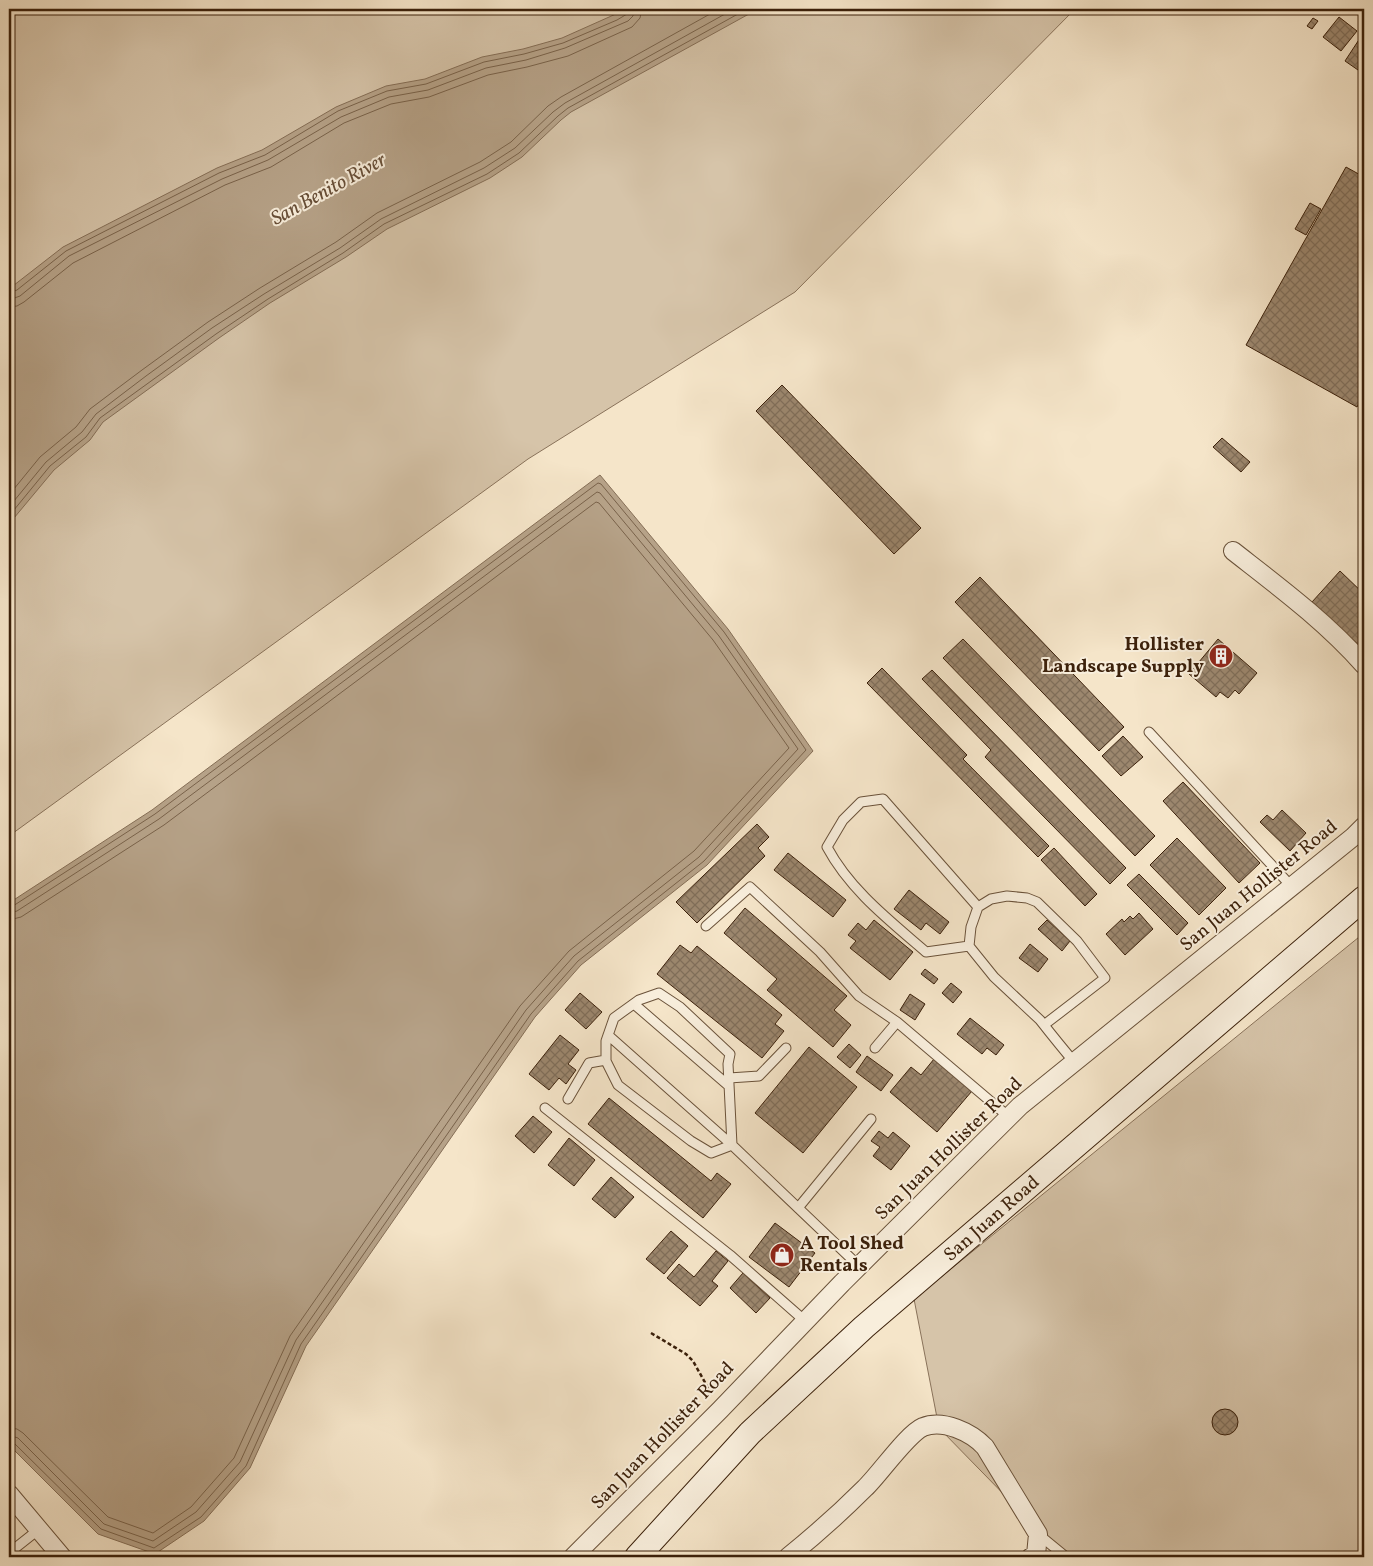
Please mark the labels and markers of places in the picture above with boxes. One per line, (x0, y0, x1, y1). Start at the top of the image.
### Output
place label: Hollister Landscape Supply (1042, 632, 1204, 680)
building icon: Hollister Landscape Supply (1208, 643, 1234, 669)
place label: A Tool Shed Rentals (800, 1231, 904, 1279)
shop icon: A Tool Shed Rentals (769, 1242, 795, 1268)

